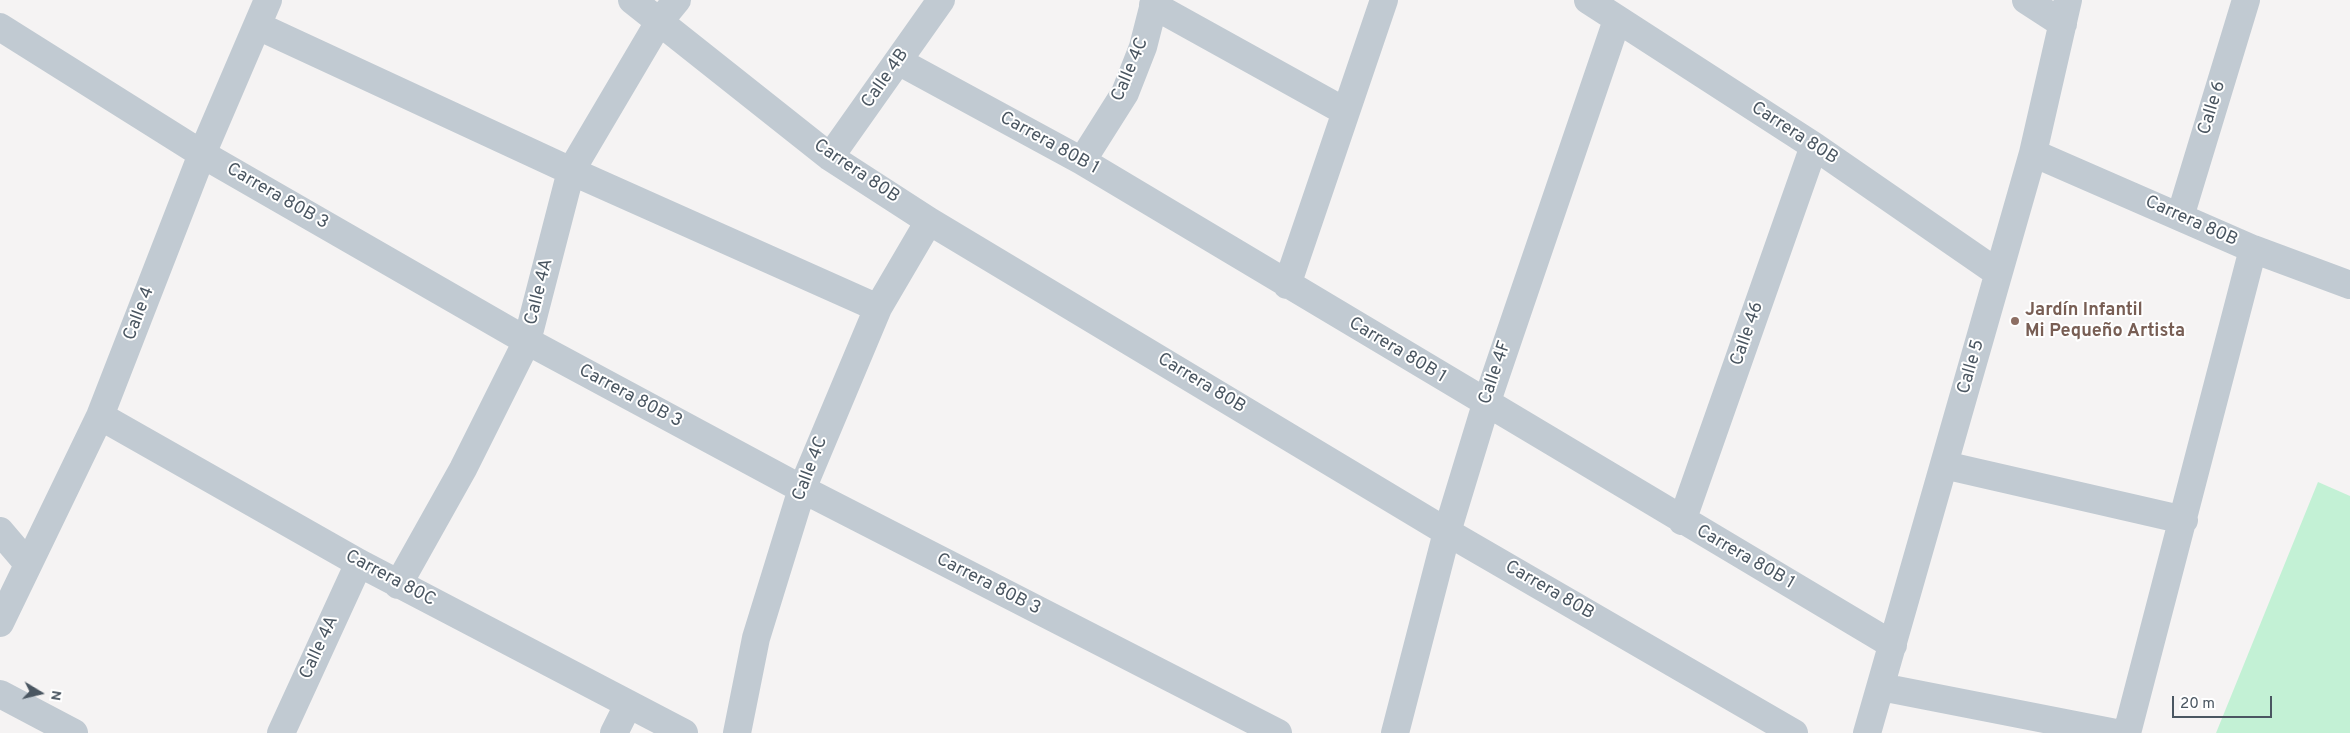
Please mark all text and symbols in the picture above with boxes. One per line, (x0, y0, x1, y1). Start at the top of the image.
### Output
street label: Calle 4C (1108, 35, 1154, 105)
street label: Calle 4B (858, 45, 914, 113)
street label: Calle 6 (2195, 78, 2231, 138)
street label: Carrera 80B (1747, 98, 1841, 170)
street label: Carrera 80B 1 (996, 108, 1102, 180)
street label: Carrera 80B (809, 135, 903, 209)
street label: Carrera 80B 3 (222, 159, 332, 235)
street label: Carrera 80B (2141, 192, 2241, 252)
street label: Calle 4A (521, 257, 559, 327)
street label: Calle 4 (120, 284, 160, 344)
street label: Calle 46 (1727, 299, 1769, 369)
place label: Jardín Infantil Mi Pequeño Artista (2025, 300, 2185, 342)
street label: Carrera 80B 1 (1344, 313, 1450, 389)
marker: Jardín Infantil Mi Pequeño Artista (2009, 315, 2021, 327)
street label: Calle 5 (1954, 337, 1990, 397)
street label: Calle 4F (1475, 338, 1517, 408)
street label: Carrera 80B (1153, 349, 1249, 419)
street label: Carrera 80B 3 (574, 361, 686, 433)
street label: Calle 4C (789, 434, 833, 504)
street label: Carrera 80B 1 (1692, 521, 1798, 595)
street label: Carrera 80C (341, 546, 439, 612)
street label: Carrera 80B 3 (932, 549, 1044, 621)
street label: Carrera 80B (1501, 557, 1597, 625)
street label: Calle 4A (296, 613, 344, 683)
north arrow (15, 668, 65, 718)
scale bar (2175, 686, 2275, 718)
text: N (46, 689, 64, 702)
text: 20 m (2180, 695, 2215, 714)

